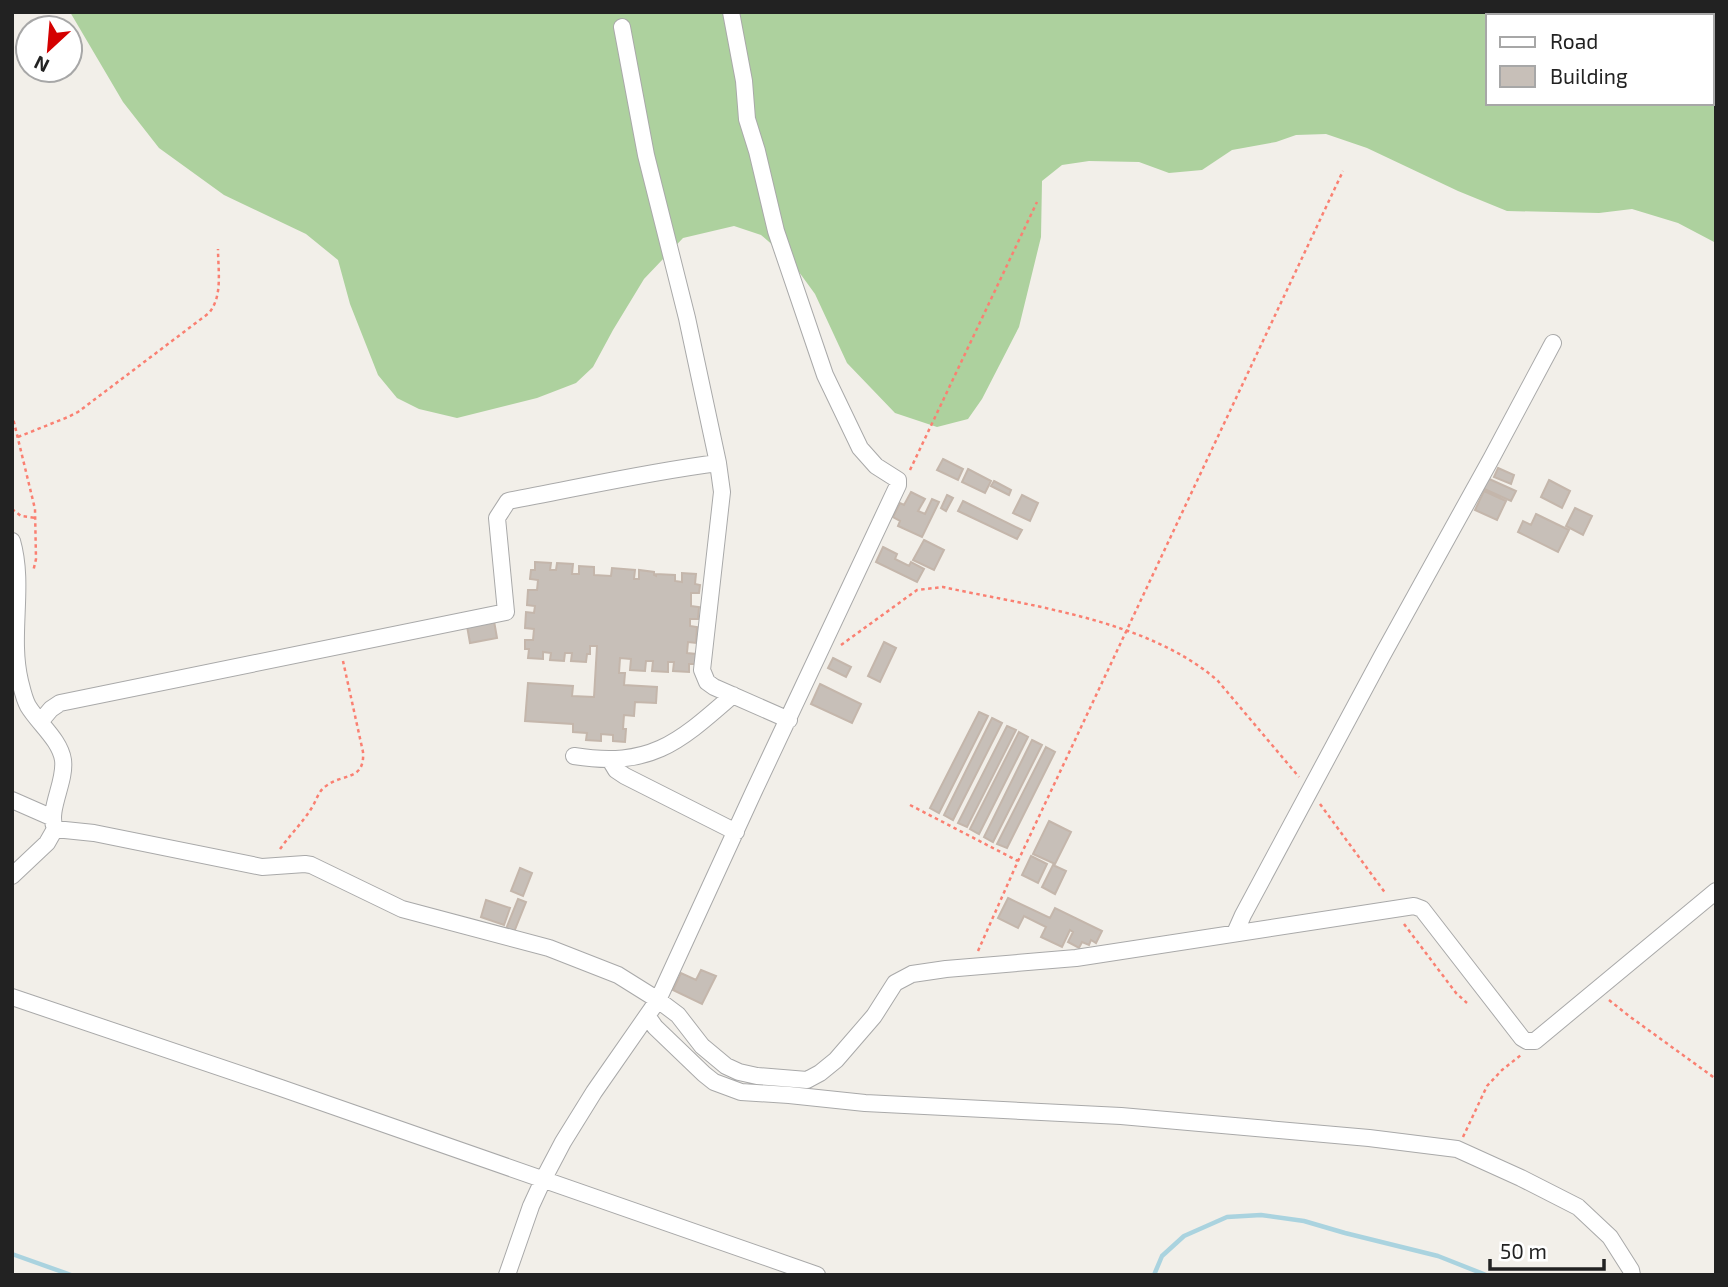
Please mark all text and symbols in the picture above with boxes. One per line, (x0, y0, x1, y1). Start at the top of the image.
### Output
north arrow (14, 14, 84, 84)
legend (1486, 14, 1714, 105)
text: Road (1550, 28, 1598, 53)
text: N (30, 51, 53, 78)
text: Building (1550, 63, 1628, 88)
scale bar (1490, 1228, 1604, 1272)
text: 50 m (1500, 1238, 1547, 1263)

